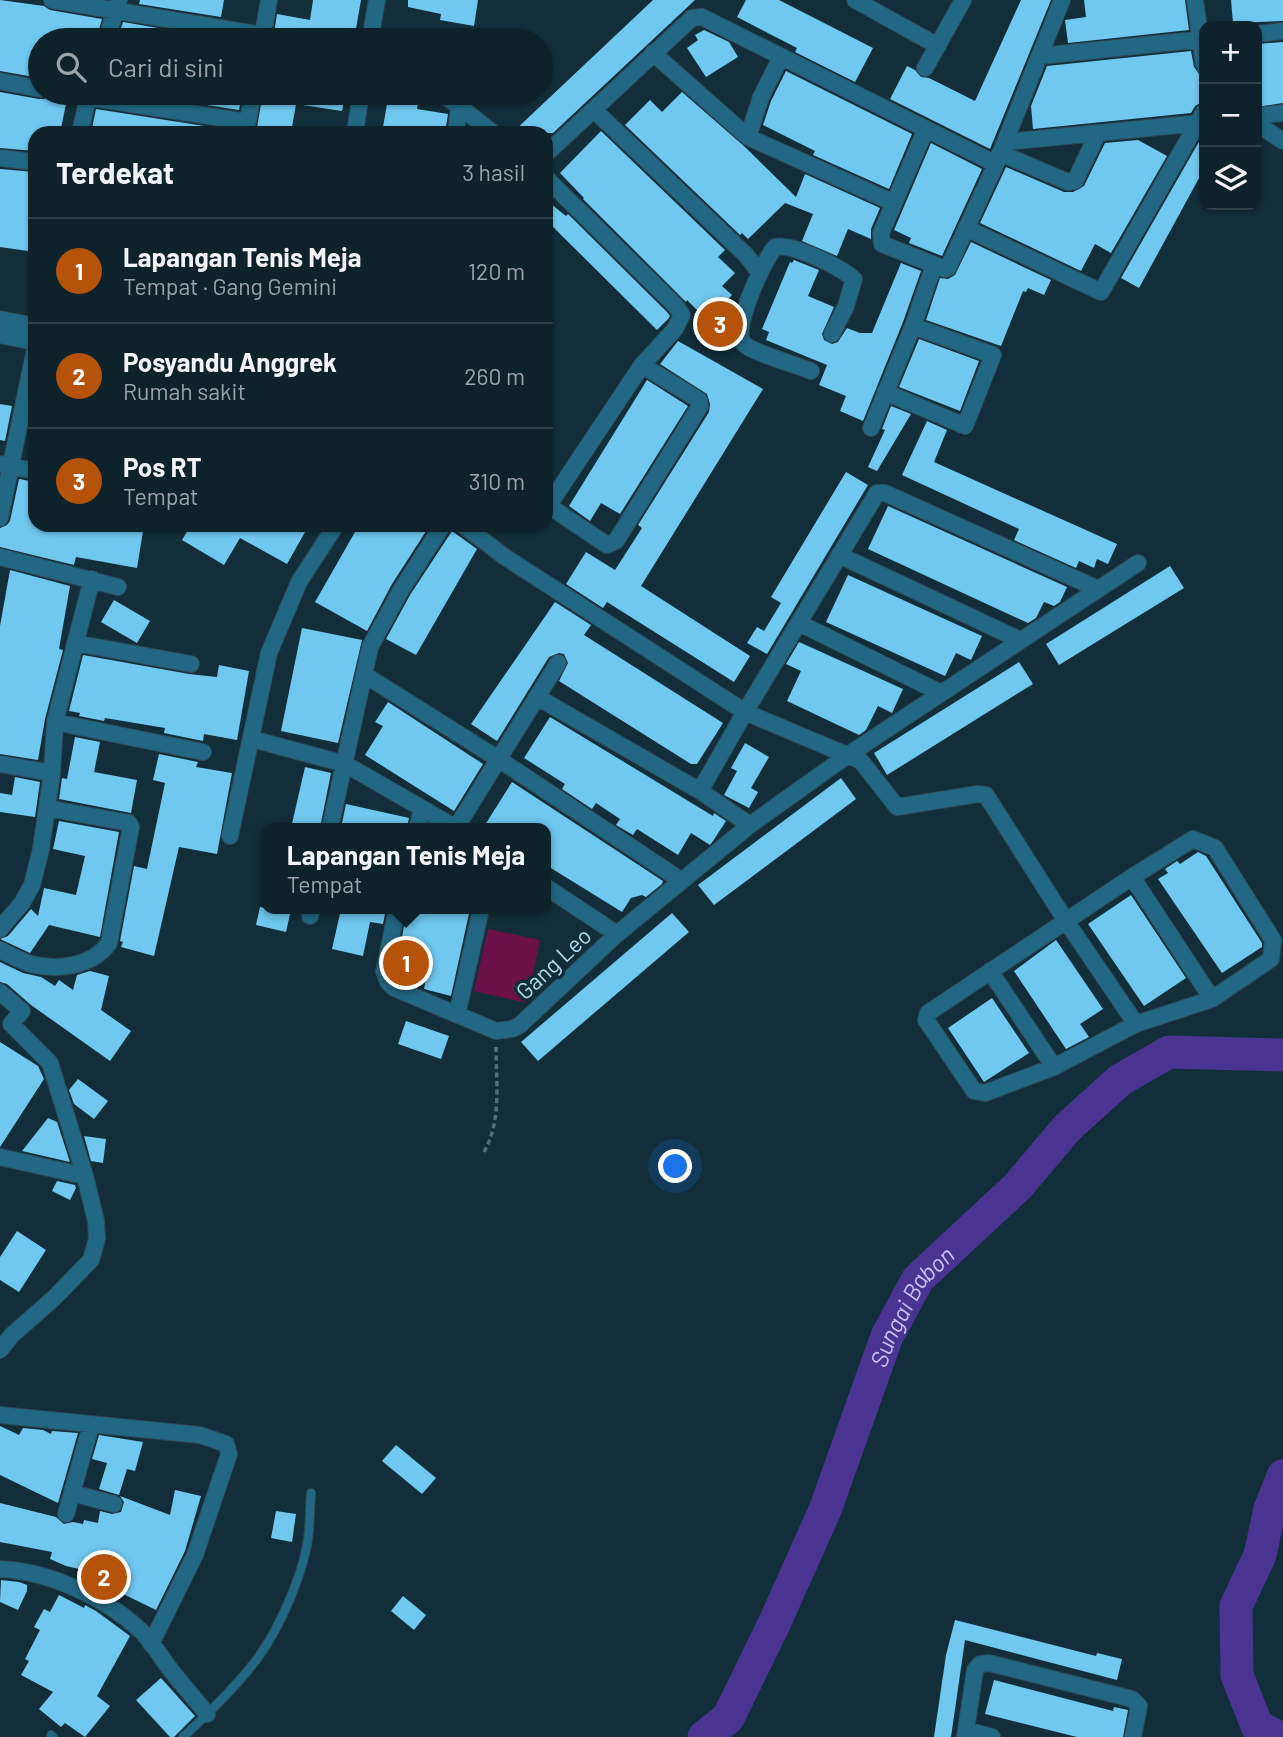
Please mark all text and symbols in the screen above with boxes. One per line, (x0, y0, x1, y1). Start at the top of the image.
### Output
map controls (1199, 21, 1262, 210)
button: + (1199, 21, 1262, 84)
search box (28, 28, 553, 105)
icon: search (52, 48, 90, 86)
text: Cari di sini (108, 51, 224, 82)
button: − (1199, 84, 1262, 147)
button: layers (1199, 147, 1262, 210)
text: Terdekat (56, 154, 174, 190)
text: 3 hasil (462, 158, 525, 186)
text: Lapangan Tenis Meja (123, 241, 361, 272)
text: 1 (75, 257, 83, 285)
text: 120 m (468, 257, 525, 285)
text: Tempat · Gang Gemini (123, 272, 337, 300)
pin: 3 (697, 298, 743, 350)
text: Posyandu Anggrek (123, 346, 337, 377)
text: 2 (73, 362, 85, 390)
text: 260 m (464, 362, 525, 390)
text: Rumah sakit (123, 377, 246, 405)
text: Pos RT (123, 451, 202, 482)
text: 3 (73, 467, 85, 495)
text: 310 m (469, 467, 525, 495)
text: Tempat (123, 482, 199, 510)
popup (261, 823, 551, 914)
text: Lapangan Tenis Meja (287, 839, 525, 870)
text: Tempat (287, 870, 362, 898)
street label: Gang Leo (509, 921, 597, 1005)
pin: 1 (383, 937, 429, 989)
your location (658, 1149, 692, 1183)
water label: Sungai Babon (863, 1239, 959, 1370)
pin: 2 (81, 1551, 127, 1603)

